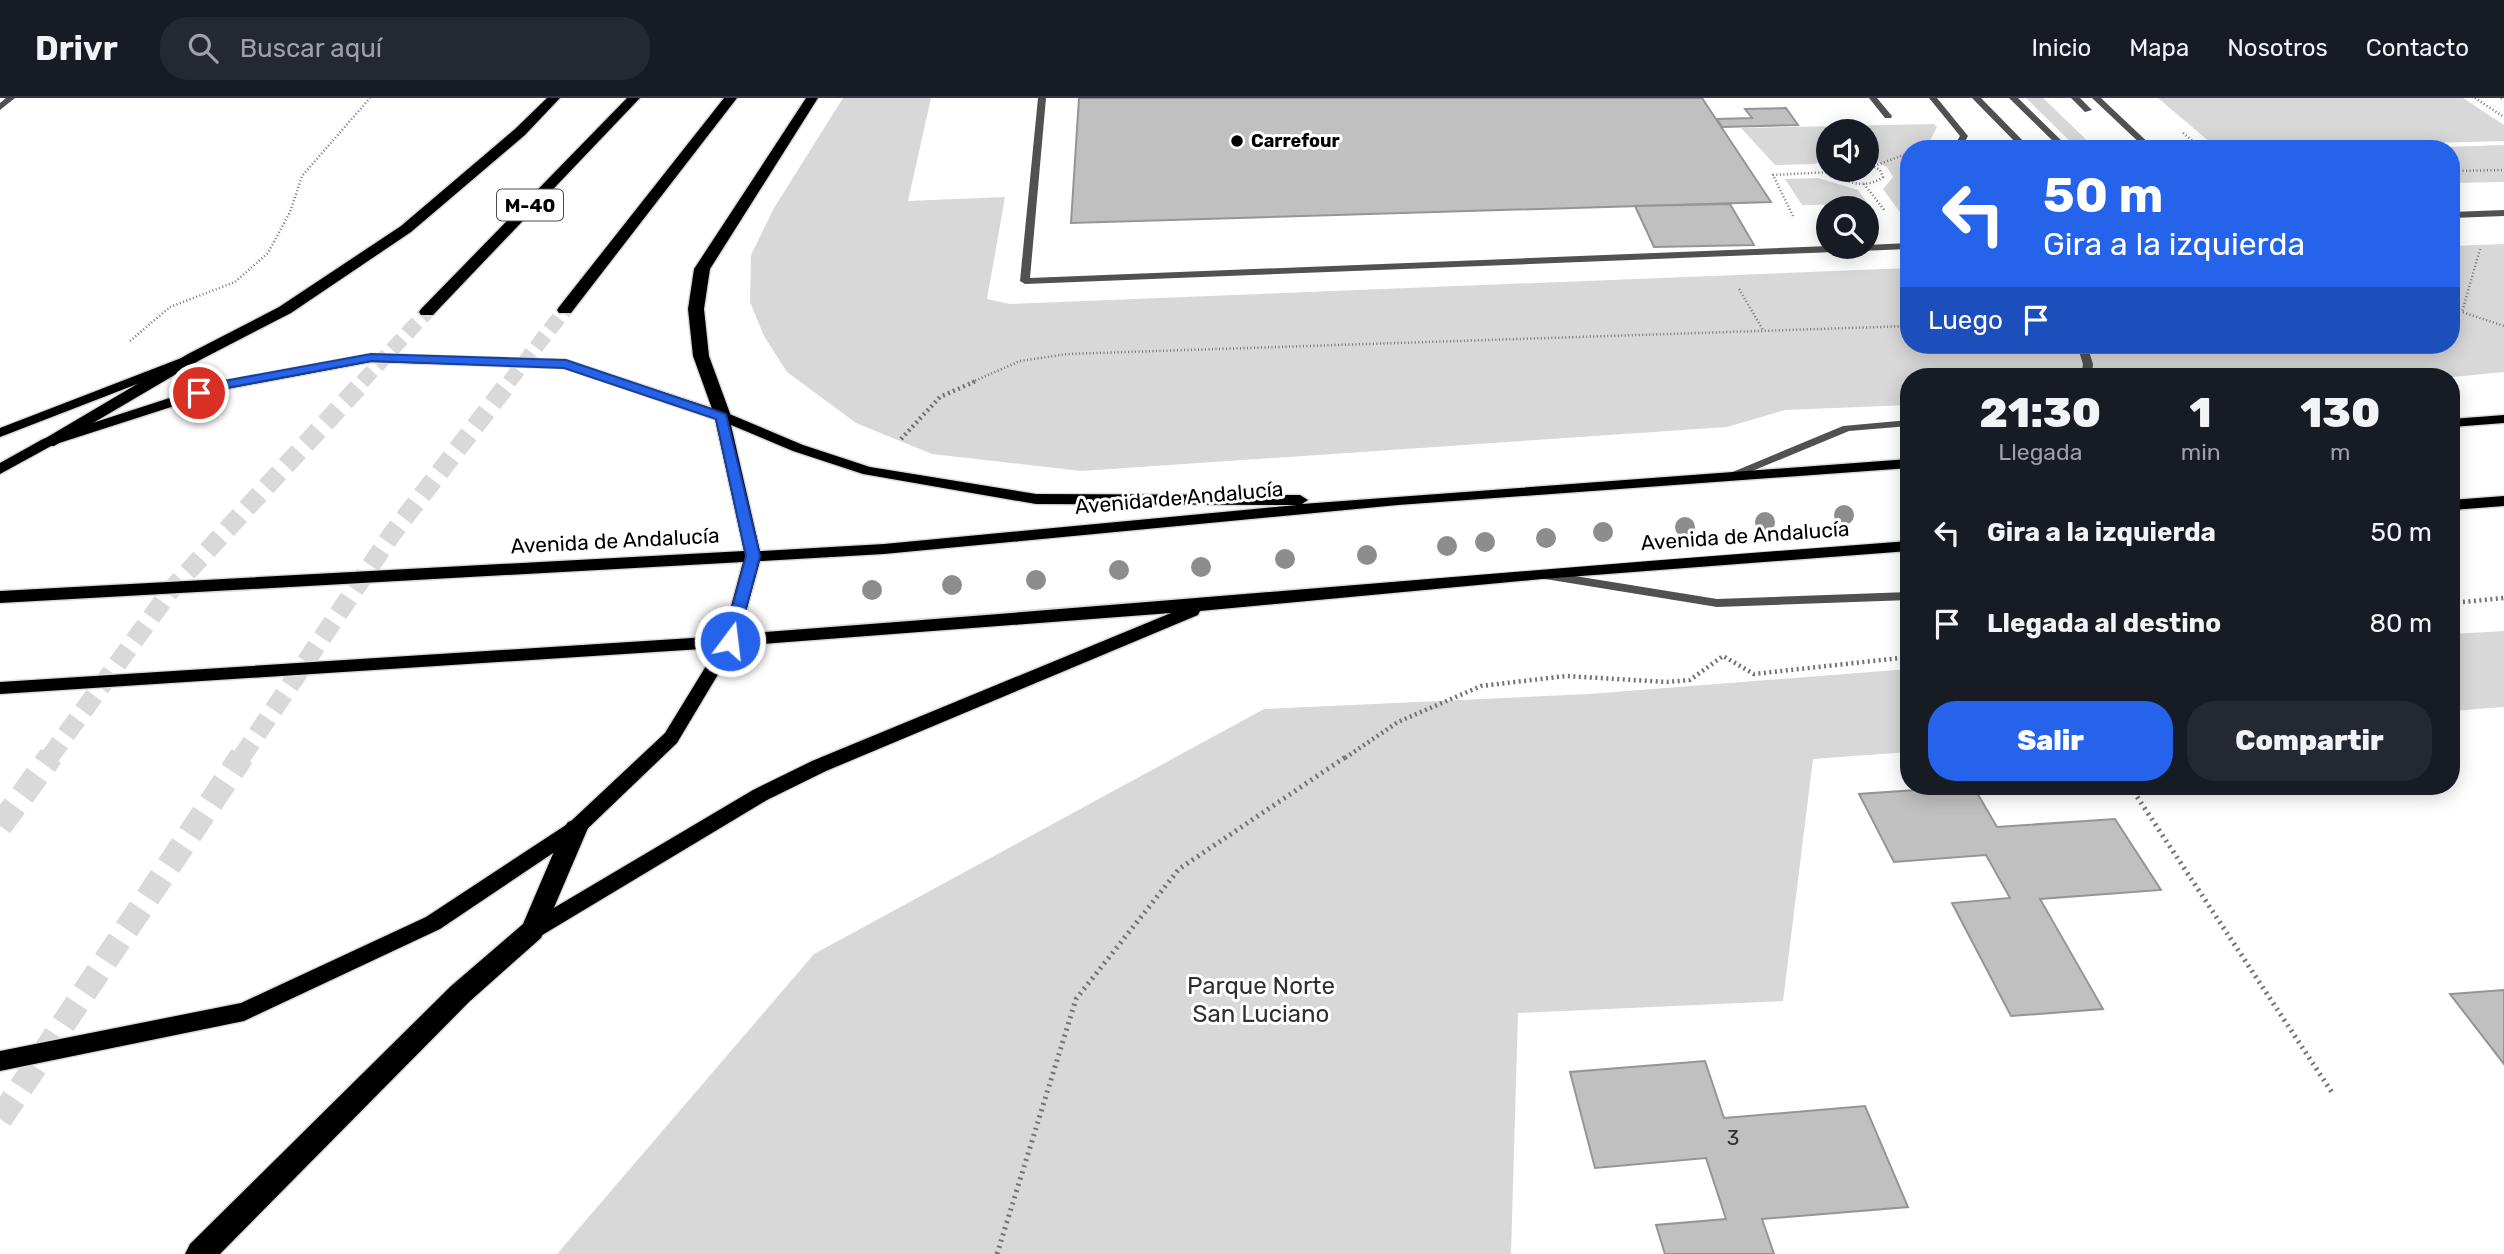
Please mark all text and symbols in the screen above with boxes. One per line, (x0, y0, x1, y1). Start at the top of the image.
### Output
search box (160, 17, 650, 80)
text: Drivr (35, 29, 118, 68)
icon: search (184, 29, 222, 67)
text: Buscar aquí (240, 33, 382, 64)
text: Inicio (2032, 34, 2091, 62)
text: Mapa (2129, 34, 2189, 62)
text: Nosotros (2227, 34, 2328, 62)
text: Contacto (2366, 34, 2469, 62)
map controls (1816, 119, 1879, 259)
button: sound (1816, 119, 1879, 182)
place label: Carrefour (1251, 130, 1340, 152)
marker: Carrefour (1229, 133, 1245, 149)
text: 50 m (2043, 166, 2163, 224)
icon: left (1928, 168, 2019, 259)
road number: M-40 (497, 190, 563, 220)
button: search (1816, 196, 1879, 259)
text: Gira a la izquierda (2043, 225, 2305, 263)
icon: arrive (2017, 301, 2055, 339)
text: Luego (1928, 305, 2003, 336)
pin (169, 363, 229, 423)
icon: arrive (180, 374, 218, 412)
text: 21:30 (1980, 388, 2101, 438)
text: 1 (2190, 388, 2212, 438)
text: 130 (2300, 388, 2380, 438)
text: Llegada (1998, 438, 2082, 466)
text: min (2181, 438, 2221, 466)
text: m (2330, 438, 2351, 466)
street label: Avenida de Andalucía (1074, 476, 1284, 519)
icon: left (1928, 514, 1966, 552)
street label: Avenida de Andalucía (1640, 516, 1850, 555)
text: Gira a la izquierda (1987, 517, 2216, 548)
text: 50 m (2371, 517, 2432, 548)
street label: Avenida de Andalucía (510, 523, 720, 558)
position arrow (693, 604, 767, 678)
icon: arrive (1928, 605, 1966, 643)
text: Llegada al destino (1987, 608, 2221, 639)
text: 80 m (2369, 608, 2432, 639)
button: Salir (1928, 701, 2173, 781)
button: Compartir (2187, 701, 2432, 781)
park label: Parque Norte San Luciano (1187, 972, 1335, 1028)
house number: 3 (1727, 1125, 1739, 1150)

